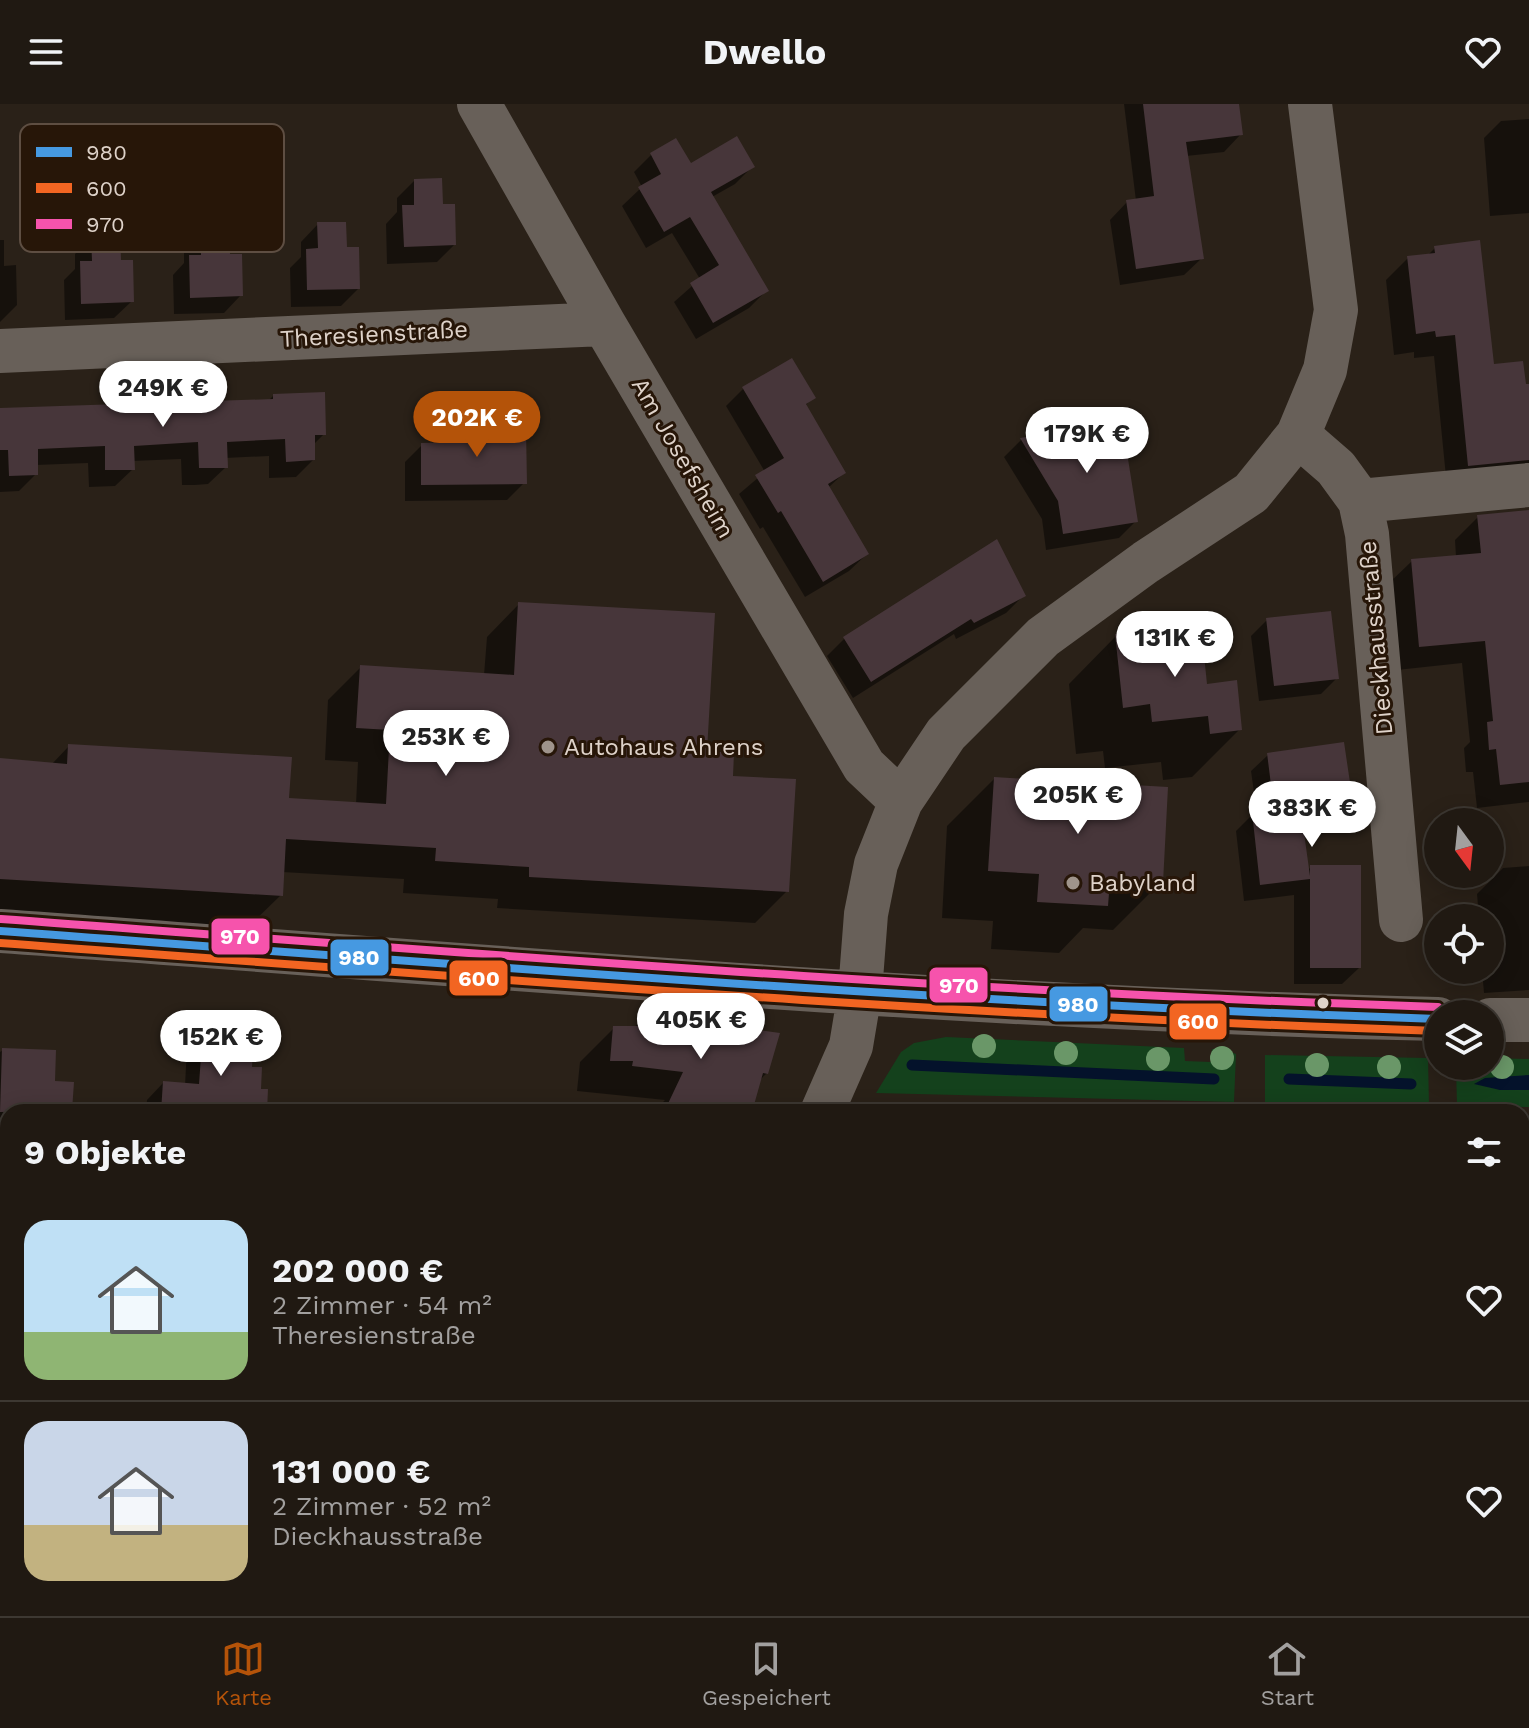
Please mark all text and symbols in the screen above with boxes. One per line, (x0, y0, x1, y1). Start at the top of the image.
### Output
icon: menu (24, 30, 68, 74)
icon: heart (1461, 30, 1505, 74)
text: Dwello (703, 31, 826, 73)
legend (20, 124, 284, 252)
text: 980 (86, 140, 127, 165)
text: 600 (86, 176, 127, 201)
text: 970 (86, 212, 125, 237)
street label: Theresienstraße (279, 315, 469, 353)
pin: 249K € (98, 361, 228, 429)
text: 249K € (117, 372, 209, 402)
street label: Am Josefsheim (626, 373, 740, 543)
pin: 202K € (412, 391, 542, 459)
text: 202K € (431, 402, 523, 432)
pin: 179K € (1022, 407, 1152, 475)
text: 179K € (1044, 418, 1130, 448)
street label: Dieckhausstraße (1354, 540, 1398, 736)
pin: 131K € (1110, 611, 1240, 679)
text: 131K € (1134, 622, 1216, 652)
pin: 253K € (381, 710, 511, 778)
text: 253K € (401, 721, 491, 751)
place label: Autohaus Ahrens (564, 733, 763, 761)
marker: Autohaus Ahrens (539, 738, 557, 756)
pin: 205K € (1013, 768, 1143, 836)
text: 205K € (1033, 779, 1123, 809)
pin: 383K € (1247, 781, 1377, 849)
text: 383K € (1267, 792, 1357, 822)
north arrow (1424, 808, 1504, 888)
map controls (1424, 808, 1504, 1080)
place label: Babyland (1089, 869, 1196, 897)
marker: Babyland (1064, 874, 1082, 892)
button: locate (1424, 904, 1504, 984)
line badge: 970 (210, 917, 271, 956)
text: 970 (220, 924, 260, 949)
line badge: 980 (329, 938, 390, 977)
text: 980 (338, 945, 380, 970)
line badge: 600 (448, 959, 509, 997)
text: 600 (458, 966, 500, 991)
line badge: 970 (928, 966, 989, 1004)
text: 970 (939, 973, 979, 998)
line badge: 980 (1048, 985, 1109, 1023)
text: 980 (1057, 992, 1099, 1017)
pin: 405K € (636, 993, 766, 1061)
unlabelled marker (1315, 995, 1331, 1011)
button: layers (1424, 1000, 1504, 1080)
line badge: 600 (1168, 1002, 1228, 1041)
text: 405K € (655, 1004, 747, 1034)
text: 600 (1177, 1009, 1219, 1034)
pin: 152K € (156, 1010, 286, 1078)
text: 152K € (178, 1021, 264, 1051)
icon: filters (1462, 1130, 1506, 1174)
text: 9 Objekte (24, 1132, 186, 1172)
text: 202 000 € (272, 1250, 443, 1290)
icon: home (88, 1252, 184, 1348)
icon: heart (1462, 1278, 1506, 1322)
text: 2 Zimmer · 54 m² (272, 1290, 492, 1320)
text: Theresienstraße (272, 1320, 476, 1350)
text: 131 000 € (272, 1451, 430, 1491)
icon: home (88, 1453, 184, 1549)
icon: heart (1462, 1479, 1506, 1523)
text: 2 Zimmer · 52 m² (272, 1491, 491, 1521)
text: Dieckhausstraße (272, 1521, 483, 1551)
tab: Karte (215, 1637, 272, 1710)
tab: Gespeichert (702, 1637, 831, 1710)
tab: Start (1261, 1637, 1314, 1710)

